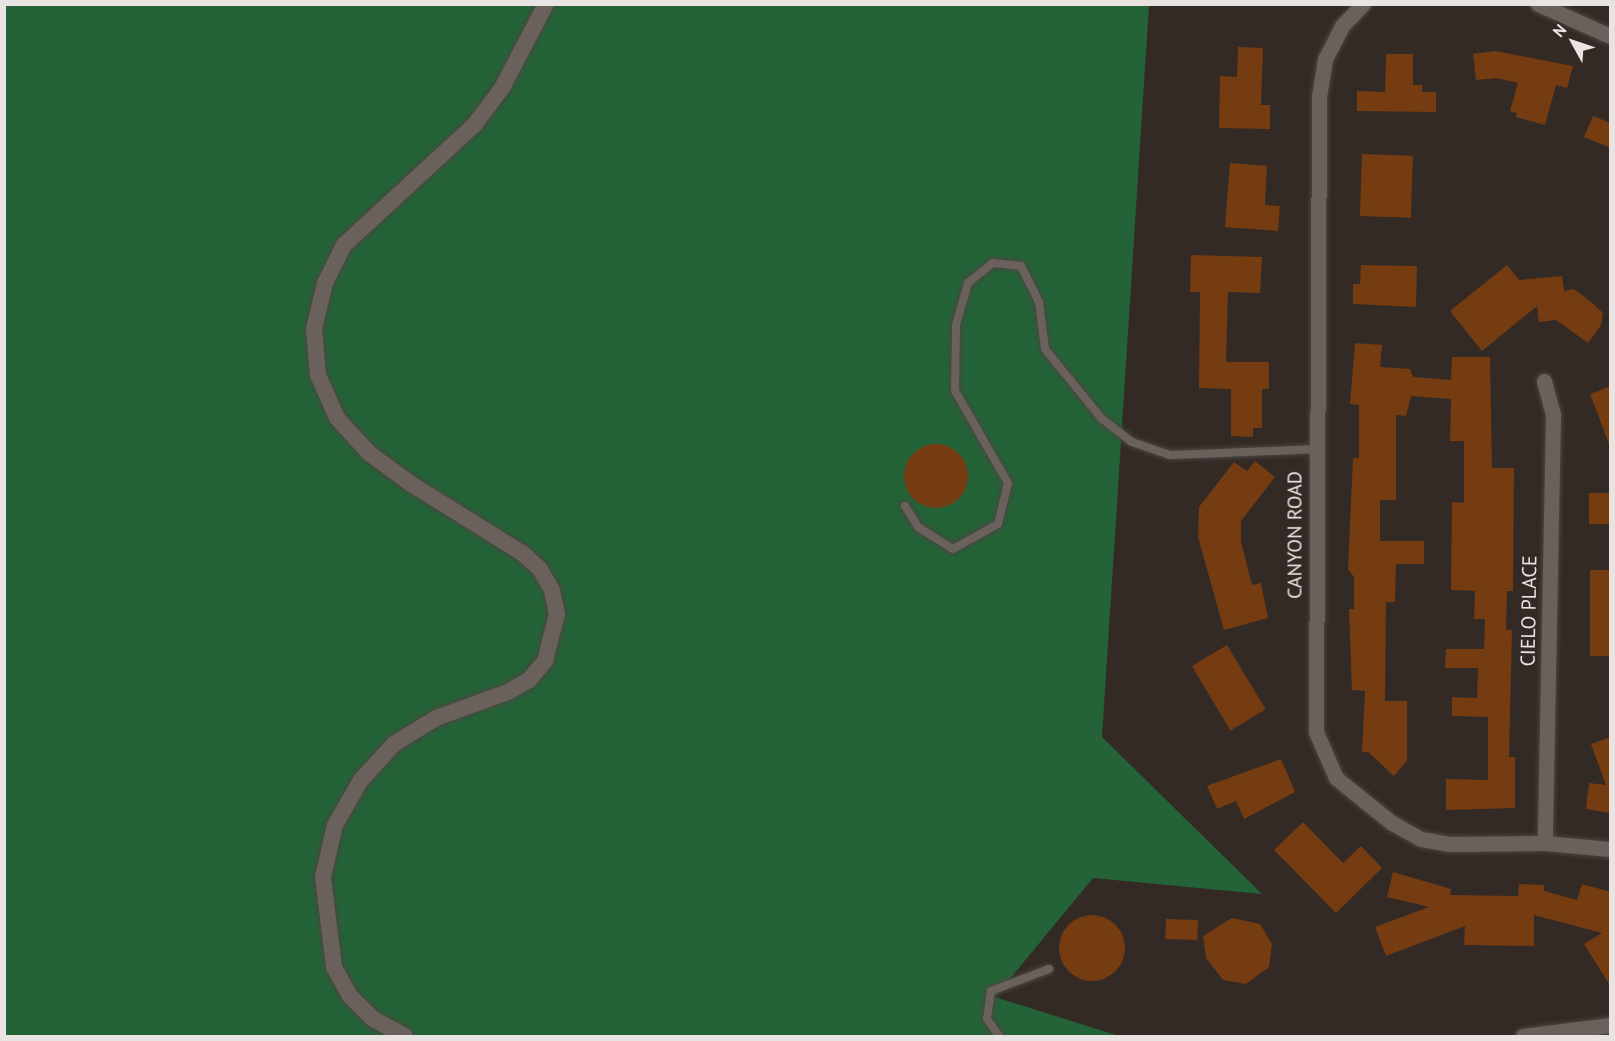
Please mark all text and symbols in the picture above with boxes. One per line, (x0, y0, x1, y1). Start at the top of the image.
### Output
north arrow (1543, 12, 1603, 72)
text: N (1548, 20, 1570, 41)
street label: CANYON ROAD (1283, 471, 1307, 599)
street label: CIELO PLACE (1516, 555, 1542, 667)

